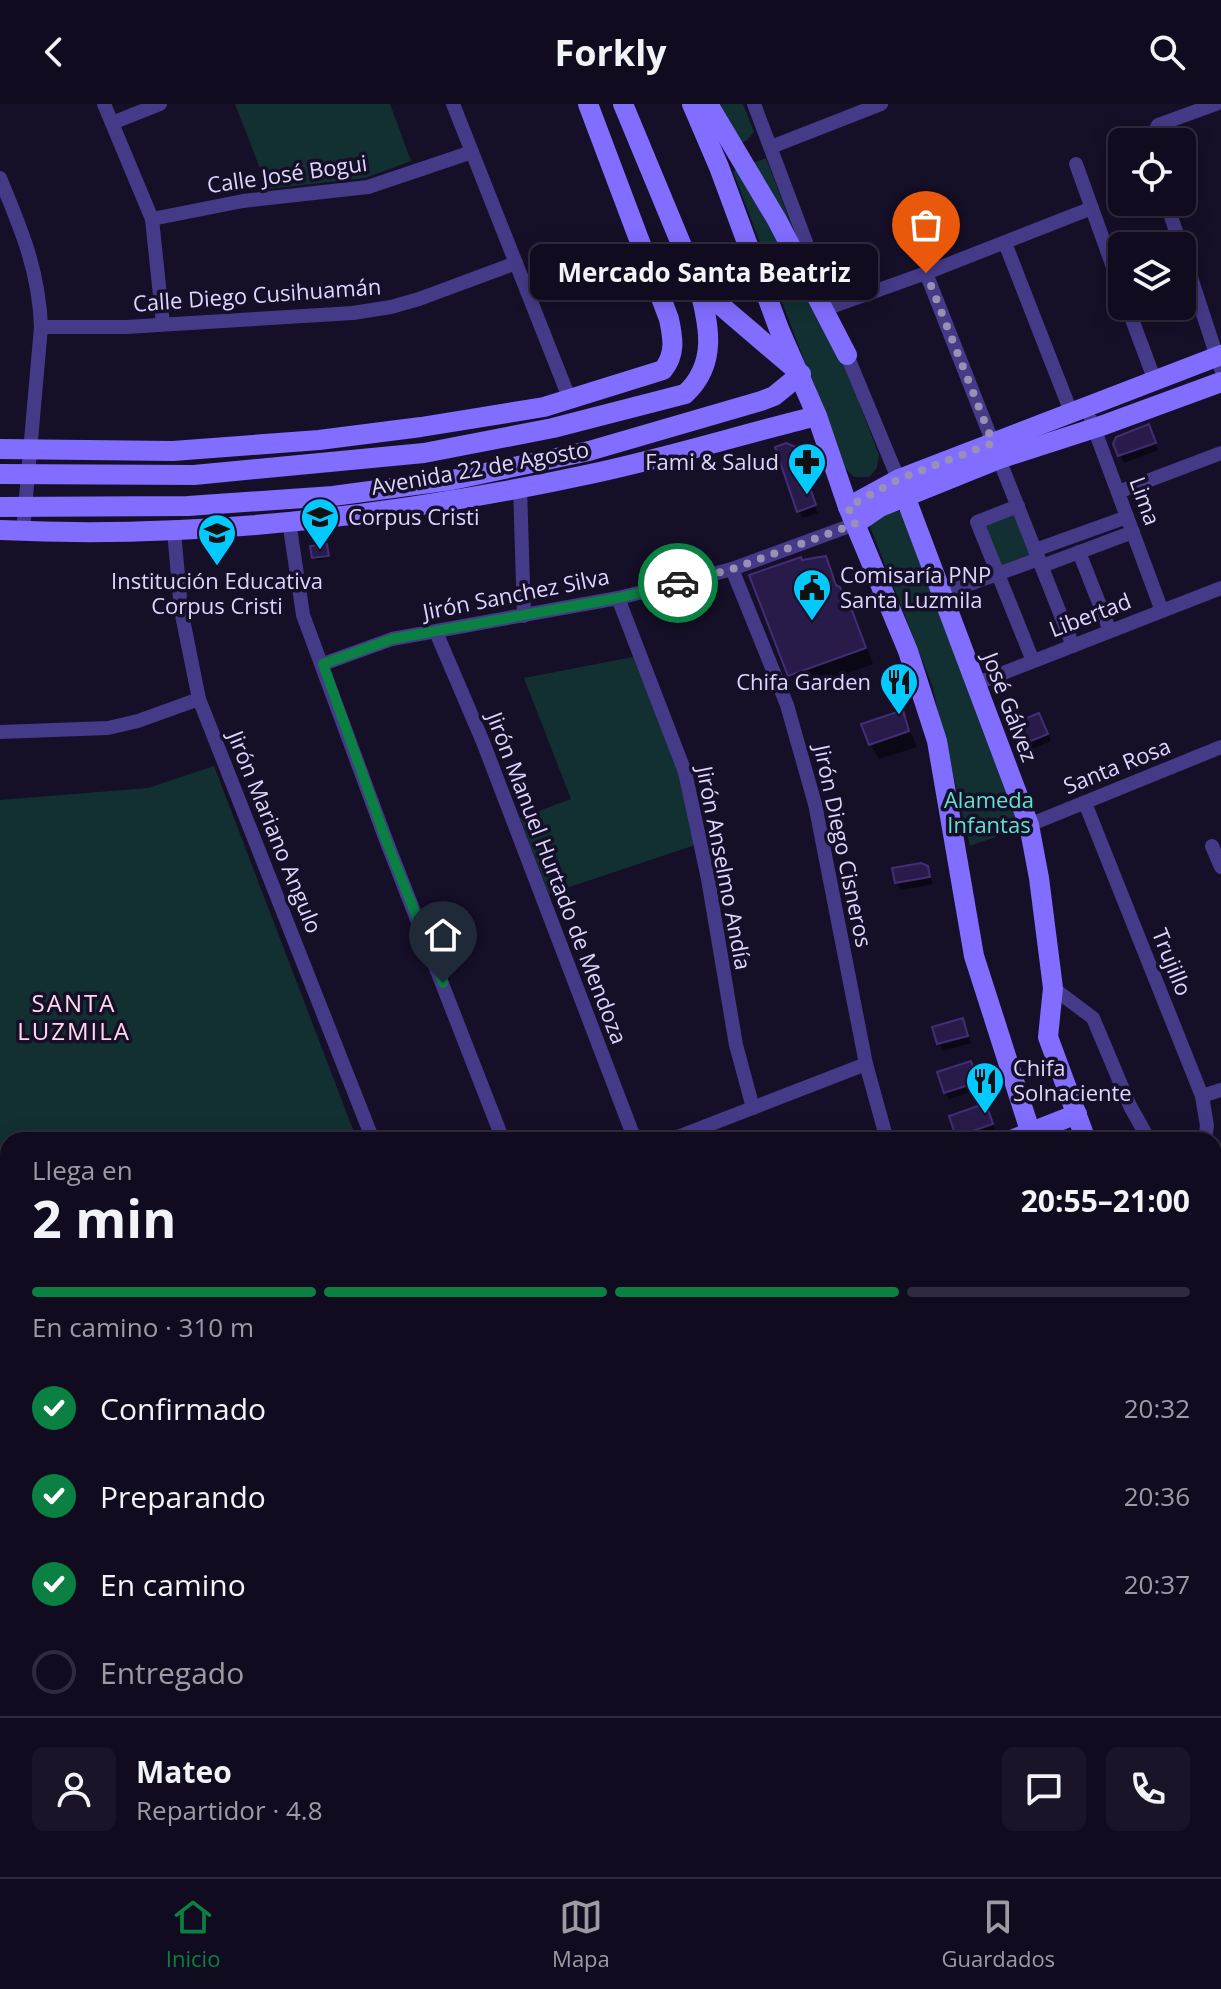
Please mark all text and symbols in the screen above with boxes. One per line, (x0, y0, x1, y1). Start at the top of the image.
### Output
text: Forkly (554, 28, 667, 77)
icon: back (32, 30, 76, 74)
icon: search (1145, 30, 1189, 74)
map controls (1108, 128, 1196, 320)
button: locate (1108, 128, 1196, 216)
street label: Calle José Bogui (205, 147, 369, 199)
pin (892, 191, 960, 273)
icon: bag (904, 203, 948, 247)
button: layers (1108, 232, 1196, 320)
callout: Mercado Santa Beatriz (530, 245, 878, 301)
text: Mercado Santa Beatriz (557, 254, 851, 290)
street label: Calle Diego Cusihuamán (132, 270, 382, 318)
street label: Avenida 22 de Agosto (369, 433, 591, 501)
pharmacy icon: Fami & Salud (786, 441, 828, 496)
place label: Fami & Salud (645, 446, 779, 476)
street label: Lima (1123, 472, 1169, 529)
school or university icon: Corpus Cristi (299, 496, 341, 551)
place label: Corpus Cristi (348, 501, 480, 531)
school or university icon: Institución Educativa Corpus Cristi (196, 512, 238, 567)
courier (638, 543, 718, 623)
place label: Comisaría PNP Santa Luzmila (840, 559, 991, 614)
street label: Jirón Sanchez Silva (418, 560, 612, 626)
icon: car (656, 561, 700, 605)
place label: Institución Educativa Corpus Cristi (111, 565, 323, 620)
public building icon: Comisaría PNP Santa Luzmila (791, 567, 833, 622)
street label: Libertad (1044, 585, 1135, 643)
street label: José Gálvez (976, 646, 1046, 766)
restaurant icon: Chifa Garden (878, 661, 920, 716)
place label: Chifa Garden (736, 666, 871, 696)
street label: Jirón Manuel Hurtado de Mendoza (480, 706, 635, 1048)
street label: Jirón Mariano Angulo (221, 724, 330, 937)
street label: Santa Rosa (1059, 730, 1175, 800)
street label: Jirón Diego Cisneros (807, 740, 880, 950)
street label: Jirón Anselmo Andía (690, 762, 759, 972)
park label: Alameda Infantas (944, 784, 1034, 839)
pin (409, 901, 477, 983)
icon: home (421, 913, 465, 957)
street label: Trujillo (1146, 924, 1200, 1000)
district label: SANTA LUZMILA (17, 986, 131, 1047)
place label: Chifa Solnaciente (1013, 1052, 1132, 1107)
restaurant icon: Chifa Solnaciente (964, 1060, 1006, 1115)
text: Llega en (32, 1152, 133, 1188)
text: 20:55–21:00 (1021, 1180, 1190, 1221)
text: 2 min (32, 1182, 176, 1253)
text: En camino · 310 m (32, 1309, 254, 1345)
icon: check (32, 1386, 76, 1430)
text: Confirmado (100, 1388, 266, 1429)
text: 20:32 (1124, 1390, 1190, 1426)
icon: check (32, 1474, 76, 1518)
text: Preparando (100, 1476, 266, 1517)
text: 20:36 (1124, 1478, 1190, 1514)
icon: check (32, 1562, 76, 1606)
text: En camino (100, 1564, 246, 1605)
text: 20:37 (1124, 1566, 1190, 1602)
text: Entregado (100, 1652, 244, 1693)
button: person (32, 1747, 116, 1831)
button: chat (1002, 1747, 1086, 1831)
button: phone (1106, 1747, 1190, 1831)
text: Mateo (136, 1751, 232, 1792)
text: Repartidor · 4.8 (136, 1792, 323, 1828)
tab: Inicio (166, 1895, 220, 1973)
tab: Mapa (552, 1895, 610, 1973)
tab: Guardados (942, 1895, 1055, 1973)

